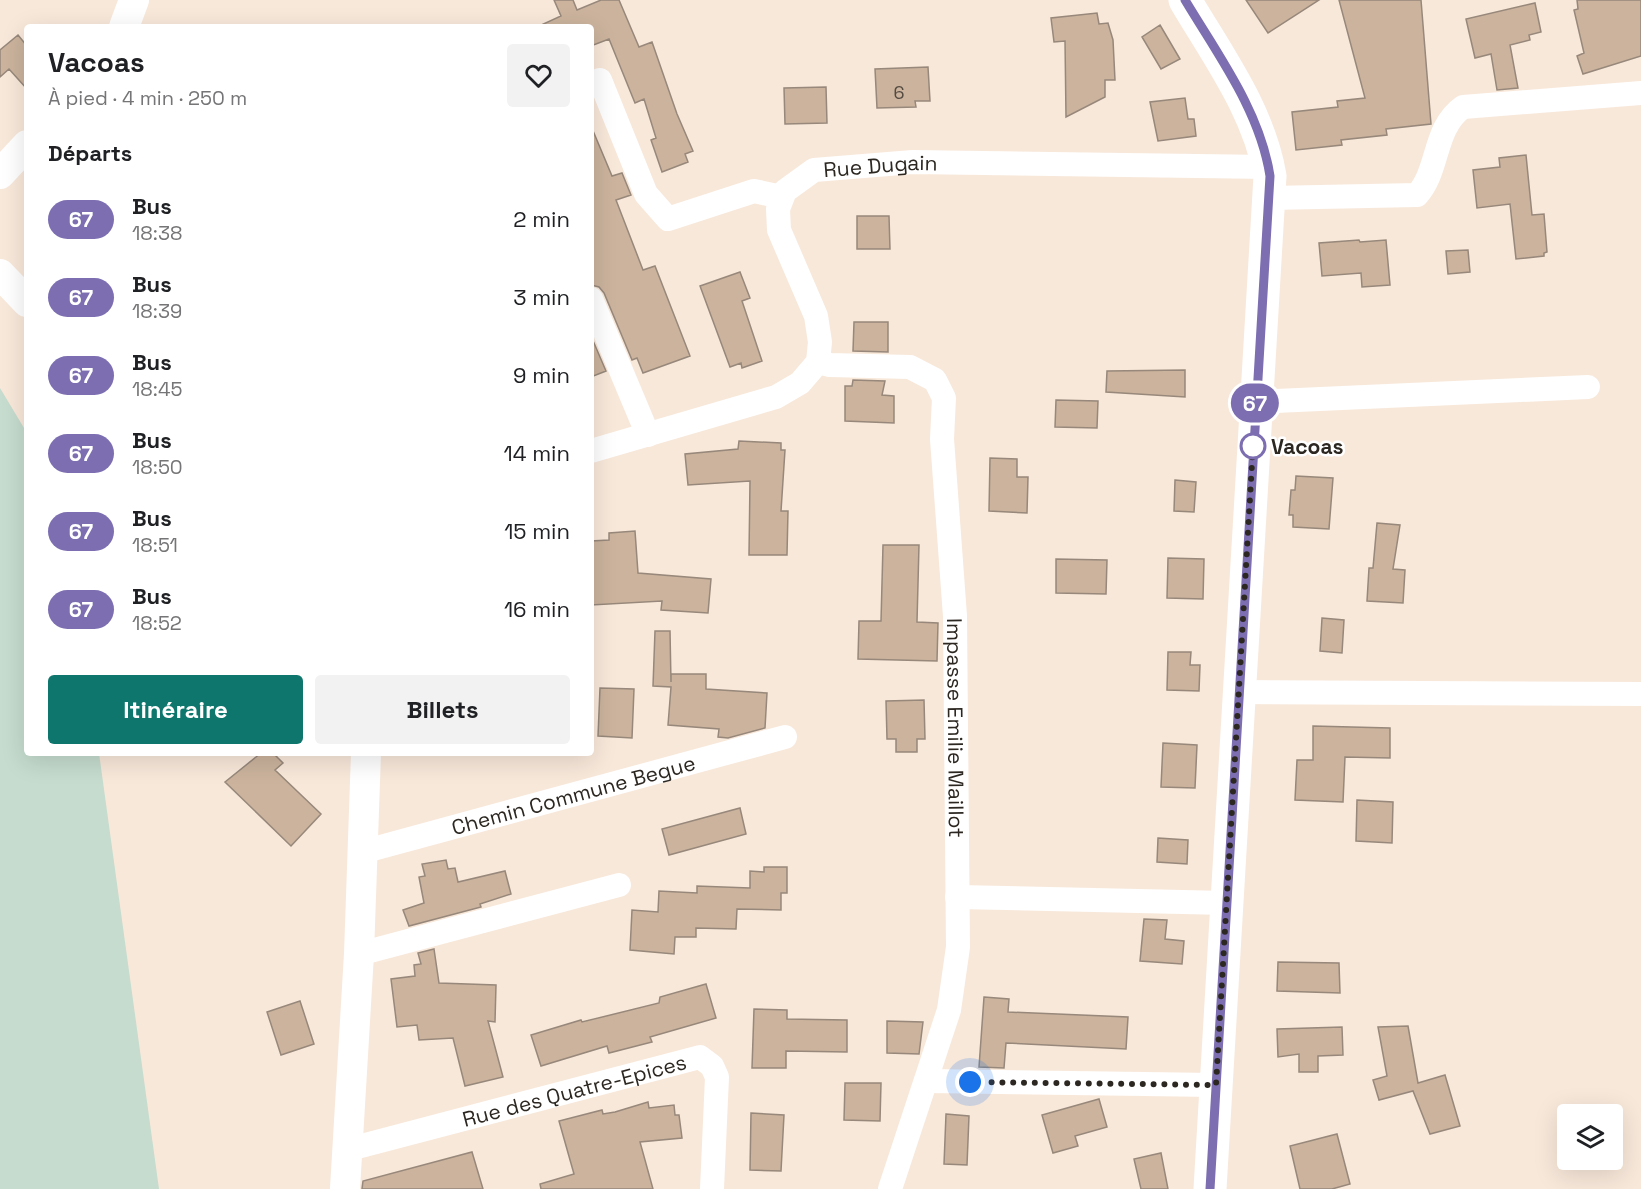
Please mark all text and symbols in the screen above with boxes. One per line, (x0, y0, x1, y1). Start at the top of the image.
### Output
text: Vacoas (48, 44, 145, 80)
button: heart (507, 44, 570, 107)
house number: 6 (893, 81, 905, 104)
text: À pied · 4 min · 250 m (48, 85, 247, 111)
text: Départs (48, 139, 132, 167)
street label: Rue Dugain (822, 148, 938, 183)
text: Bus (132, 192, 172, 220)
text: 2 min (513, 205, 570, 233)
text: 67 (69, 206, 93, 233)
text: 18:38 (132, 220, 182, 246)
text: Bus (132, 270, 172, 298)
text: 3 min (513, 283, 570, 311)
text: 67 (69, 284, 93, 311)
text: 18:39 (132, 298, 182, 324)
text: Bus (132, 348, 172, 376)
text: 9 min (513, 361, 570, 389)
text: 67 (69, 362, 93, 389)
text: 18:45 (132, 376, 182, 402)
line badge: 67 (1228, 384, 1282, 422)
text: 67 (1243, 390, 1267, 417)
text: Bus (132, 426, 172, 454)
marker: Vacoas (1240, 433, 1266, 459)
place label: Vacoas (1271, 433, 1344, 460)
text: 14 min (504, 439, 570, 467)
text: 67 (69, 440, 93, 467)
text: 18:50 (132, 454, 183, 480)
text: Bus (132, 504, 172, 532)
text: 15 min (504, 517, 570, 545)
text: 67 (69, 518, 93, 545)
text: 18:51 (132, 532, 178, 558)
text: Bus (132, 582, 172, 610)
text: 16 min (504, 595, 570, 623)
text: 67 (69, 596, 93, 623)
text: 18:52 (132, 610, 182, 636)
street label: Impasse Emilie Maillot (942, 618, 971, 838)
button: Itinéraire (48, 675, 303, 744)
button: Billets (315, 675, 570, 744)
street label: Chemin Commune Begue (448, 749, 698, 841)
street label: Rue des Quatre-Epices (459, 1048, 689, 1132)
your location (955, 1067, 985, 1097)
map controls (1557, 1104, 1623, 1170)
button: layers (1557, 1104, 1623, 1170)

